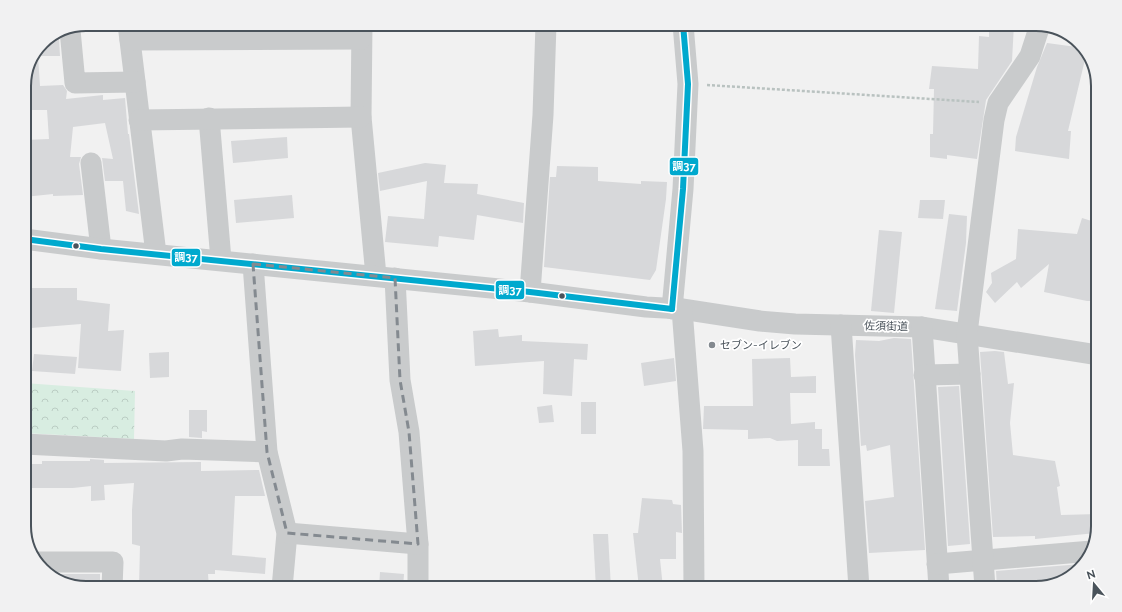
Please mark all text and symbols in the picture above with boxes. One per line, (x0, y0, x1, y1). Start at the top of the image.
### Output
line badge: 調37 (669, 157, 699, 176)
text: 調37 (672, 160, 696, 173)
unlabelled marker (71, 241, 81, 251)
line badge: 調37 (171, 248, 201, 267)
text: 調37 (174, 251, 198, 264)
line badge: 調37 (495, 280, 525, 300)
text: 調37 (498, 284, 522, 297)
unlabelled marker (557, 291, 567, 301)
street label: 佐須街道 (864, 320, 908, 333)
place label: セブン-イレブン (720, 339, 802, 352)
marker: セブン-イレブン (707, 340, 717, 350)
north arrow (1074, 564, 1114, 604)
text: N (1085, 567, 1097, 582)

